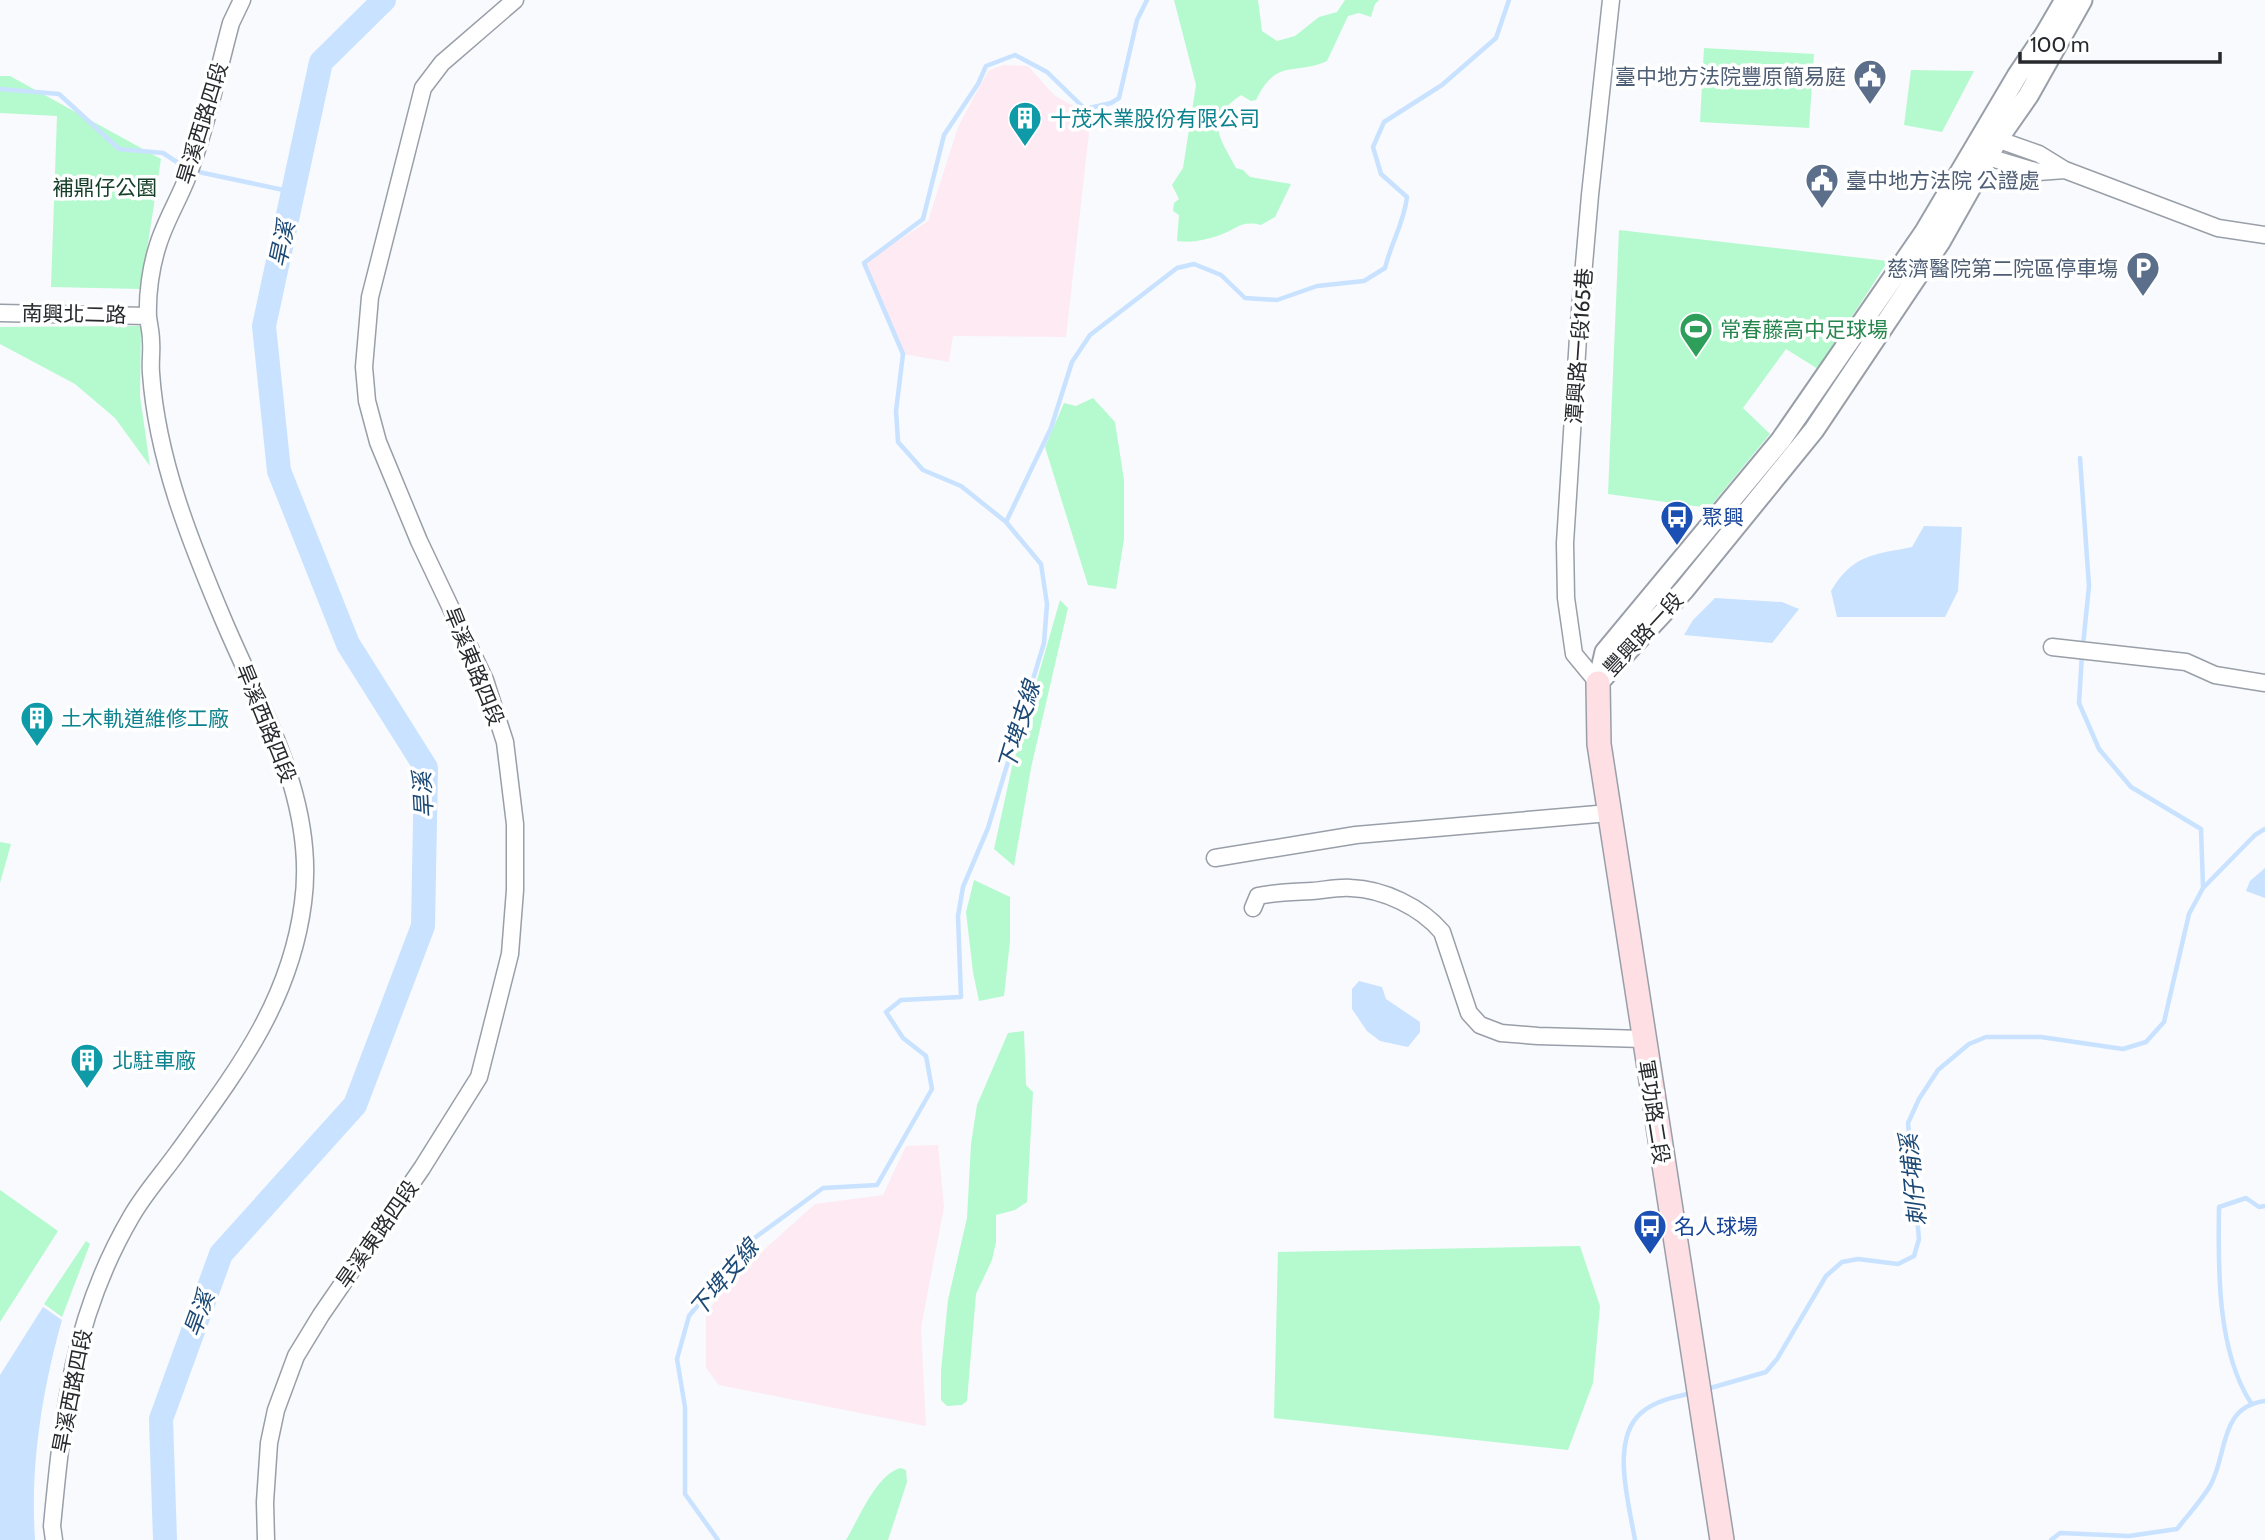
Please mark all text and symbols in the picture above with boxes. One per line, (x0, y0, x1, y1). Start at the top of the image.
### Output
scale bar (2020, 21, 2220, 65)
text: 100 m (2030, 32, 2089, 57)
public building icon: 臺中地方法院豐原簡易庭 (1851, 57, 1889, 106)
street label: 旱溪西路四段 (172, 59, 232, 187)
place label: 臺中地方法院豐原簡易庭 (1615, 64, 1846, 89)
building icon: 十茂木業股份有限公司 (1006, 99, 1044, 148)
place label: 十茂木業股份有限公司 (1050, 106, 1260, 131)
public building icon: 臺中地方法院 公證處 (1803, 161, 1841, 210)
place label: 臺中地方法院 公證處 (1846, 168, 2040, 193)
park label: 補鼎仔公園 (53, 175, 158, 200)
water label: 旱溪 (264, 216, 301, 269)
parking icon: 慈濟醫院第二院區停車塲 (2124, 249, 2162, 298)
place label: 慈濟醫院第二院區停車塲 (1887, 256, 2118, 281)
street label: 潭興路一段165巷 (1561, 267, 1597, 425)
street label: 南興北二路 (21, 301, 127, 327)
sports icon: 常春藤高中足球場 (1677, 310, 1715, 359)
place label: 常春藤高中足球場 (1720, 317, 1888, 342)
bus stop icon: 聚興 (1658, 498, 1696, 547)
place label: 聚興 (1702, 505, 1744, 530)
street label: 豐興路一段 (1598, 587, 1688, 681)
street label: 旱溪東路四段 (439, 603, 509, 729)
street label: 旱溪西路四段 (231, 660, 301, 786)
water label: 下埤支線 (992, 675, 1047, 774)
building icon: 土木軌道維修工廠 (18, 699, 56, 748)
place label: 土木軌道維修工廠 (61, 706, 229, 731)
water label: 旱溪 (408, 768, 438, 819)
building icon: 北駐車廠 (68, 1041, 106, 1090)
place label: 北駐車廠 (112, 1048, 196, 1073)
street label: 軍功路二段 (1633, 1058, 1675, 1166)
water label: 刺仔埔溪 (1894, 1130, 1932, 1227)
street label: 旱溪東路四段 (331, 1175, 423, 1293)
bus stop icon: 名人球場 (1631, 1207, 1669, 1256)
place label: 名人球場 (1674, 1214, 1758, 1239)
water label: 下埤支線 (684, 1231, 766, 1322)
water label: 旱溪 (178, 1285, 221, 1340)
street label: 旱溪西路四段 (48, 1327, 96, 1455)

